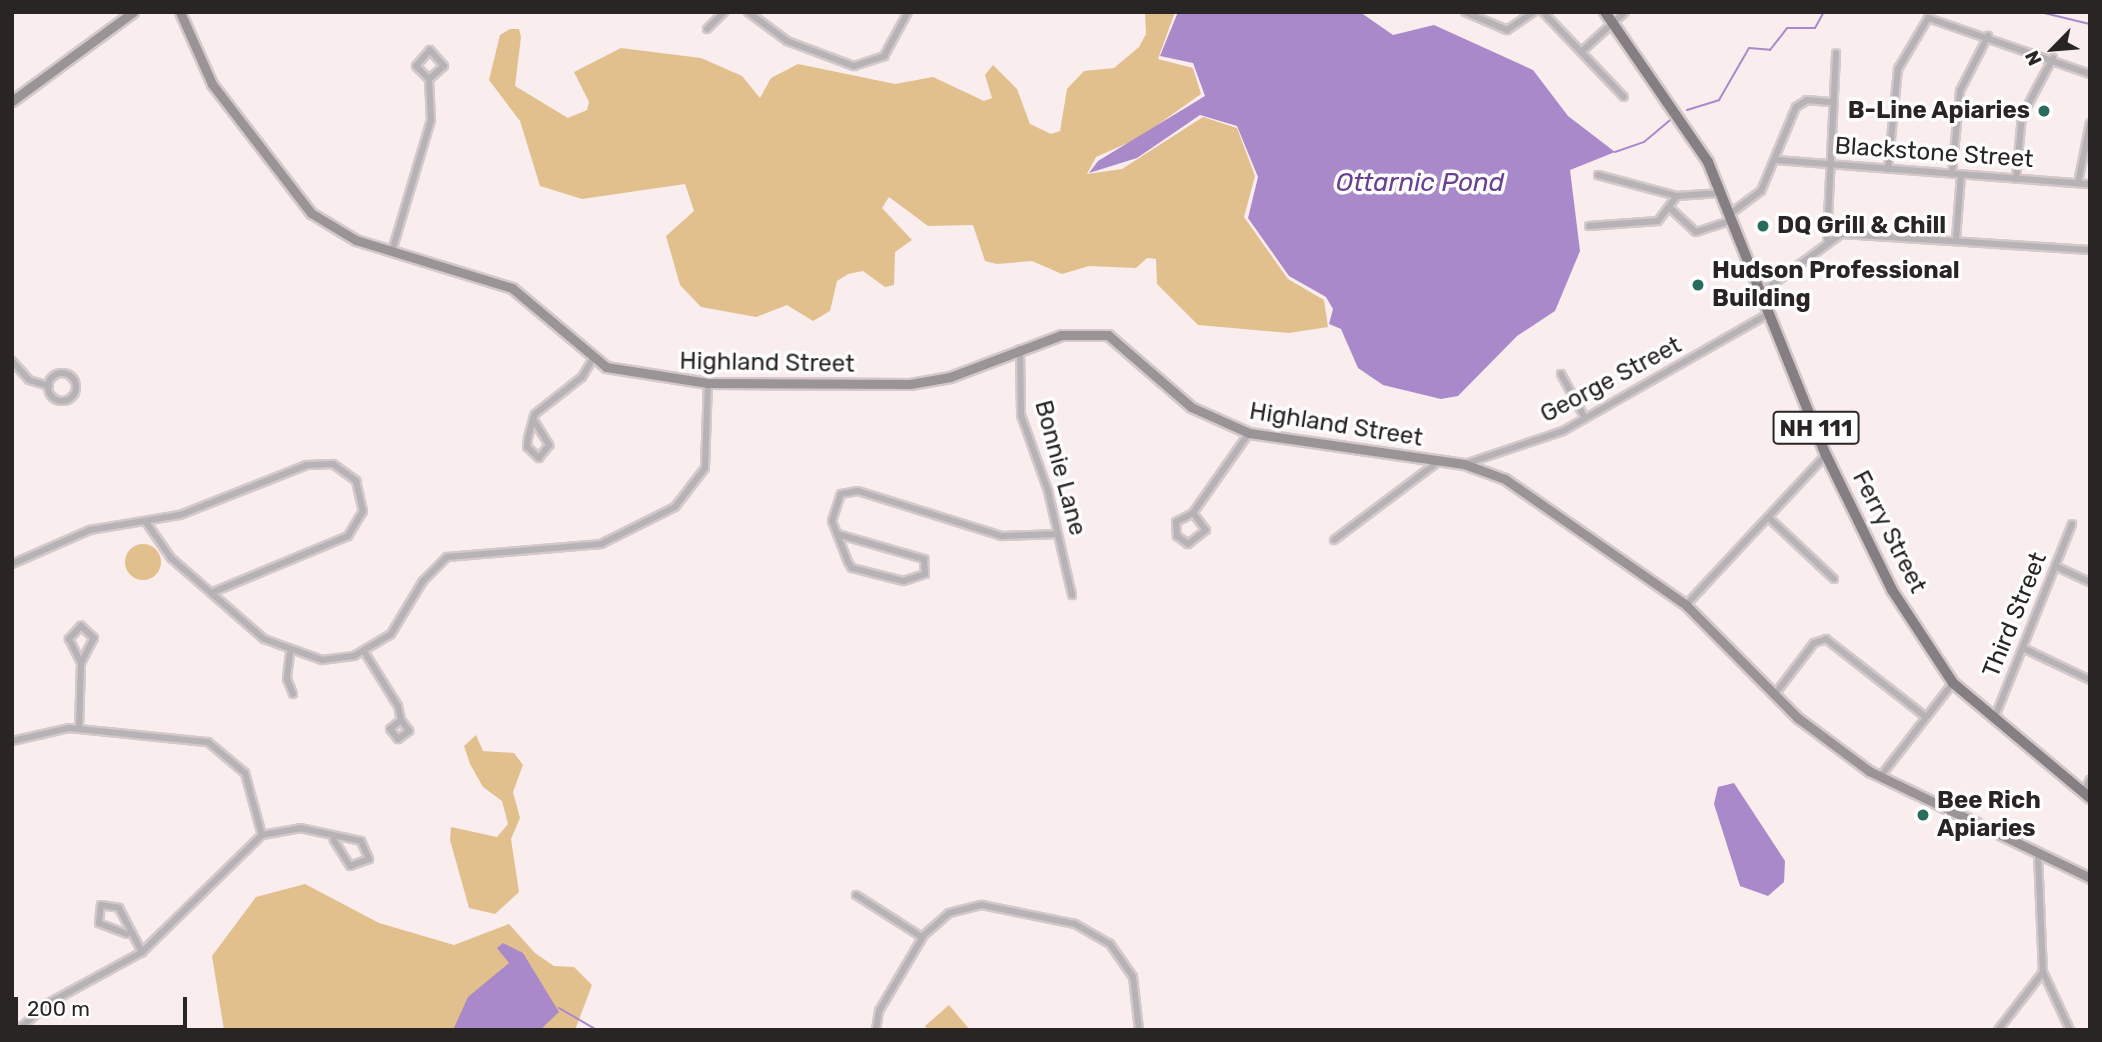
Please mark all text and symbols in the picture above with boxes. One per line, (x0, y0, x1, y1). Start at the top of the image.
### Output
north arrow (2018, 14, 2088, 84)
text: N (2020, 47, 2047, 69)
place label: B-Line Apiaries (1847, 97, 2030, 125)
marker: B-Line Apiaries (2036, 103, 2052, 119)
street label: Blackstone Street (1834, 132, 2034, 174)
water label: Ottarnic Pond (1336, 167, 1504, 199)
place label: DQ Grill & Chill (1777, 212, 1946, 240)
marker: DQ Grill & Chill (1755, 218, 1771, 234)
place label: Hudson Professional Building (1712, 257, 1960, 313)
marker: Hudson Professional Building (1690, 277, 1706, 293)
street label: George Street (1536, 331, 1686, 429)
street label: Highland Street (679, 347, 855, 379)
street label: Bonnie Lane (1028, 397, 1092, 539)
street label: Highland Street (1247, 397, 1425, 453)
road number: NH 111 (1772, 408, 1860, 448)
street label: Ferry Street (1846, 466, 1932, 598)
street label: Third Street (1977, 548, 2053, 682)
place label: Bee Rich Apiaries (1937, 787, 2041, 843)
marker: Bee Rich Apiaries (1915, 807, 1931, 823)
scale bar (18, 982, 191, 1026)
text: 200 m (27, 996, 90, 1021)

